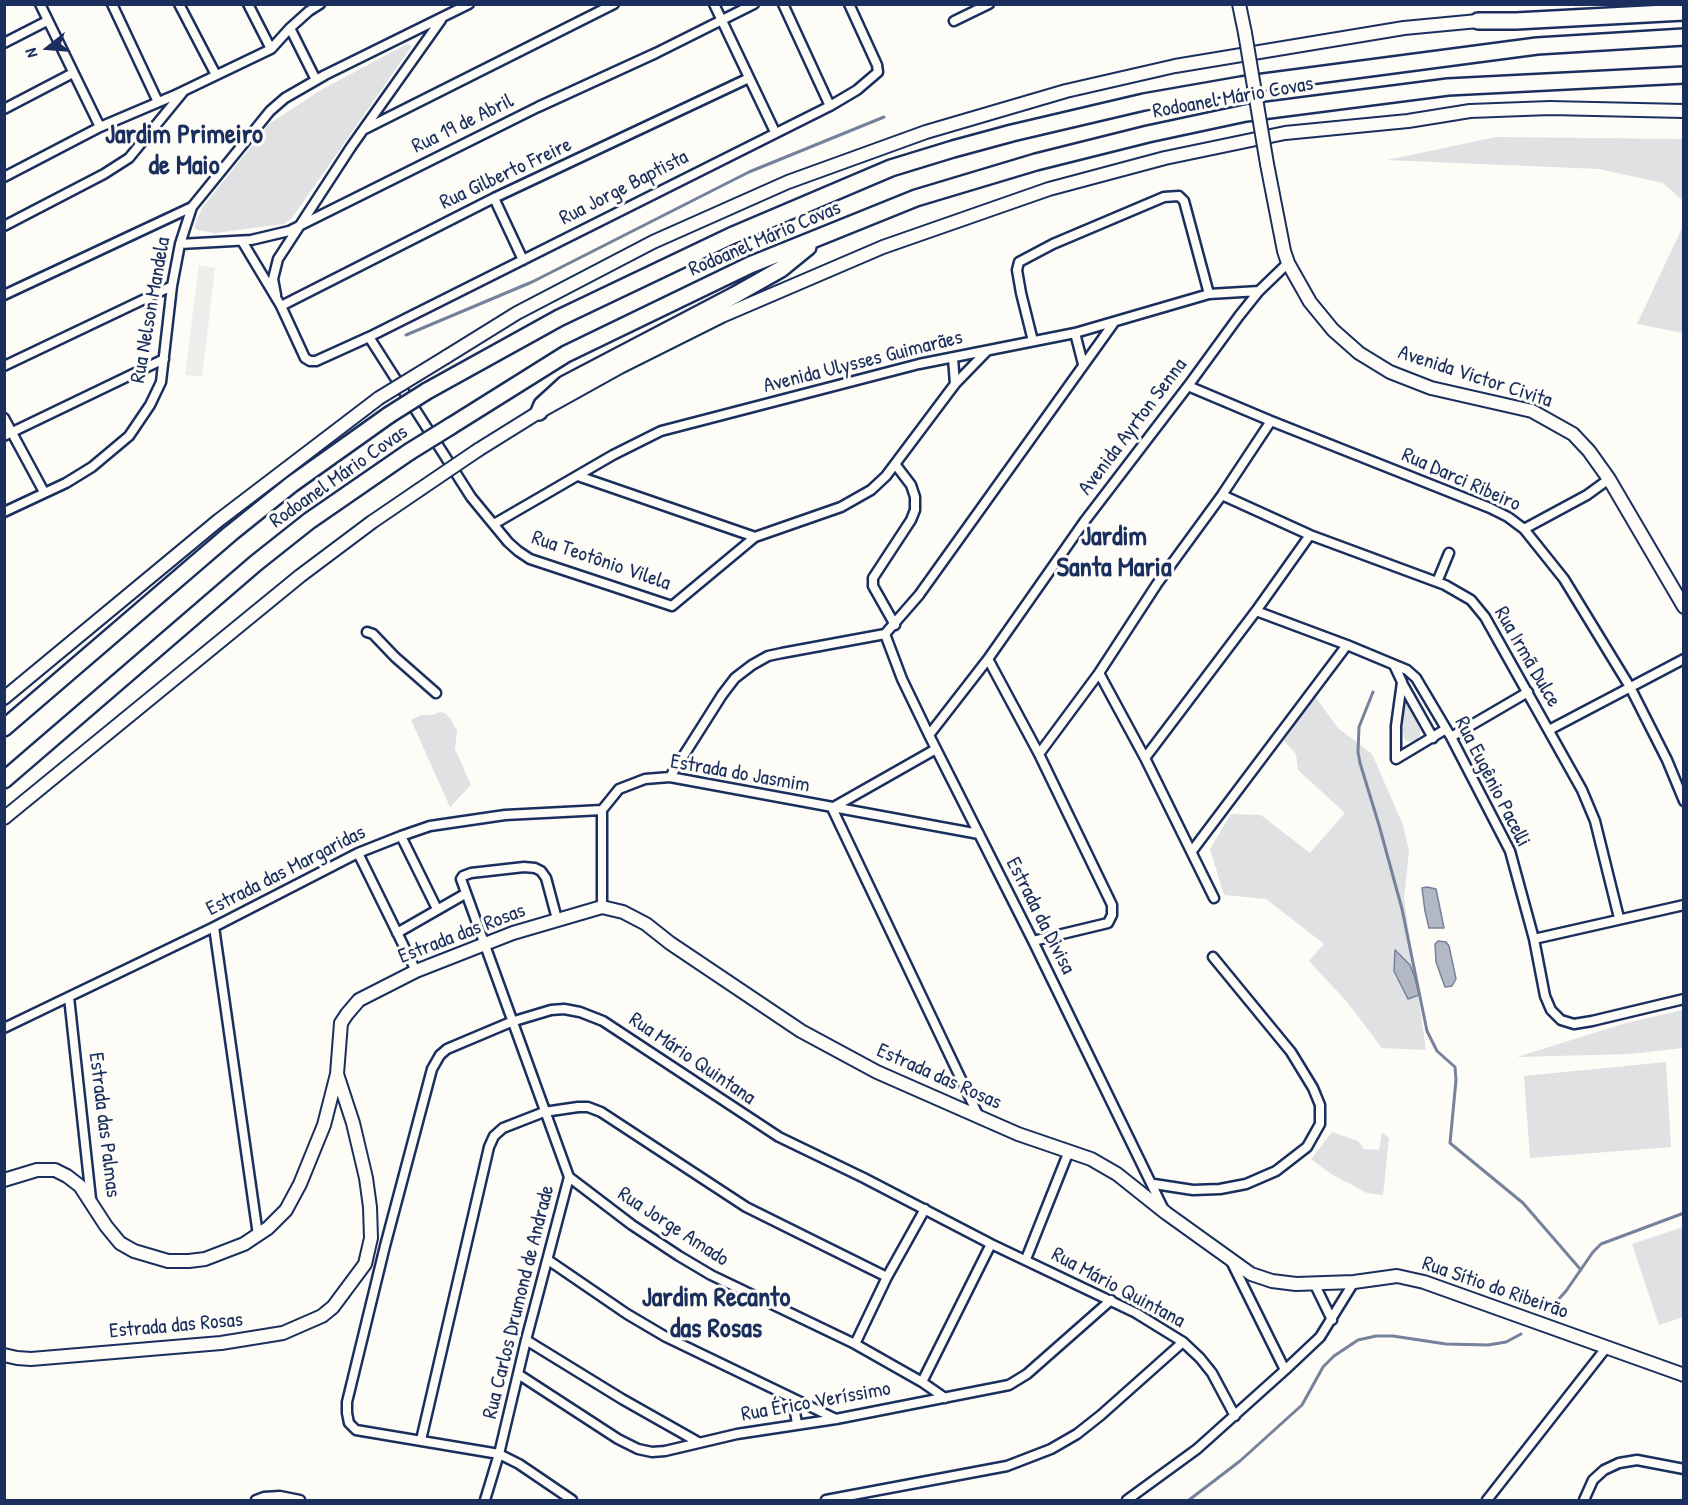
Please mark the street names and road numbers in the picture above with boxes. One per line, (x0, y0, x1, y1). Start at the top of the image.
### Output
street label: Rodoanel Mário Covas (1151, 71, 1315, 125)
street label: Rua 19 de Abril (408, 89, 518, 159)
street label: Rua Gilberto Freire (436, 132, 576, 216)
street label: Rua Jorge Baptista (555, 145, 693, 231)
street label: Rodoanel Mário Covas (685, 196, 845, 282)
street label: Rua Nelson Mandela (126, 235, 176, 385)
street label: Avenida Ulysses Guimarães (761, 325, 965, 399)
street label: Avenida Victor Civita (1395, 340, 1555, 414)
street label: Avenida Ayrton Senna (1073, 354, 1193, 500)
street label: Rodoanel Mário Covas (265, 420, 413, 534)
street label: Rua Darci Ribeiro (1398, 443, 1524, 517)
street label: Rua Teotônio Vilela (528, 525, 674, 597)
street label: Rua Irmã Dulce (1488, 602, 1566, 712)
street label: Rua Eugênio Pacelli (1448, 713, 1536, 851)
street label: Estrada do Jasmim (668, 749, 812, 799)
street label: Estrada das Margaridas (202, 820, 370, 922)
street label: Estrada da Divisa (1000, 853, 1080, 979)
street label: Estrada das Rosas (395, 898, 529, 970)
street label: Rua Mário Quintana (624, 1007, 760, 1111)
street label: Estrada das Rosas (873, 1038, 1005, 1116)
street label: Estrada das Palmas (83, 1051, 125, 1199)
street label: Rua Jorge Amado (613, 1182, 733, 1272)
street label: Rua Carlos Drumond de Andrade (478, 1183, 560, 1421)
street label: Rua Mário Quintana (1047, 1242, 1189, 1334)
street label: Rua Sítio do Ribeirão (1419, 1251, 1571, 1325)
street label: Estrada das Rosas (108, 1308, 244, 1344)
street label: Rua Érico Veríssimo (739, 1376, 893, 1428)

